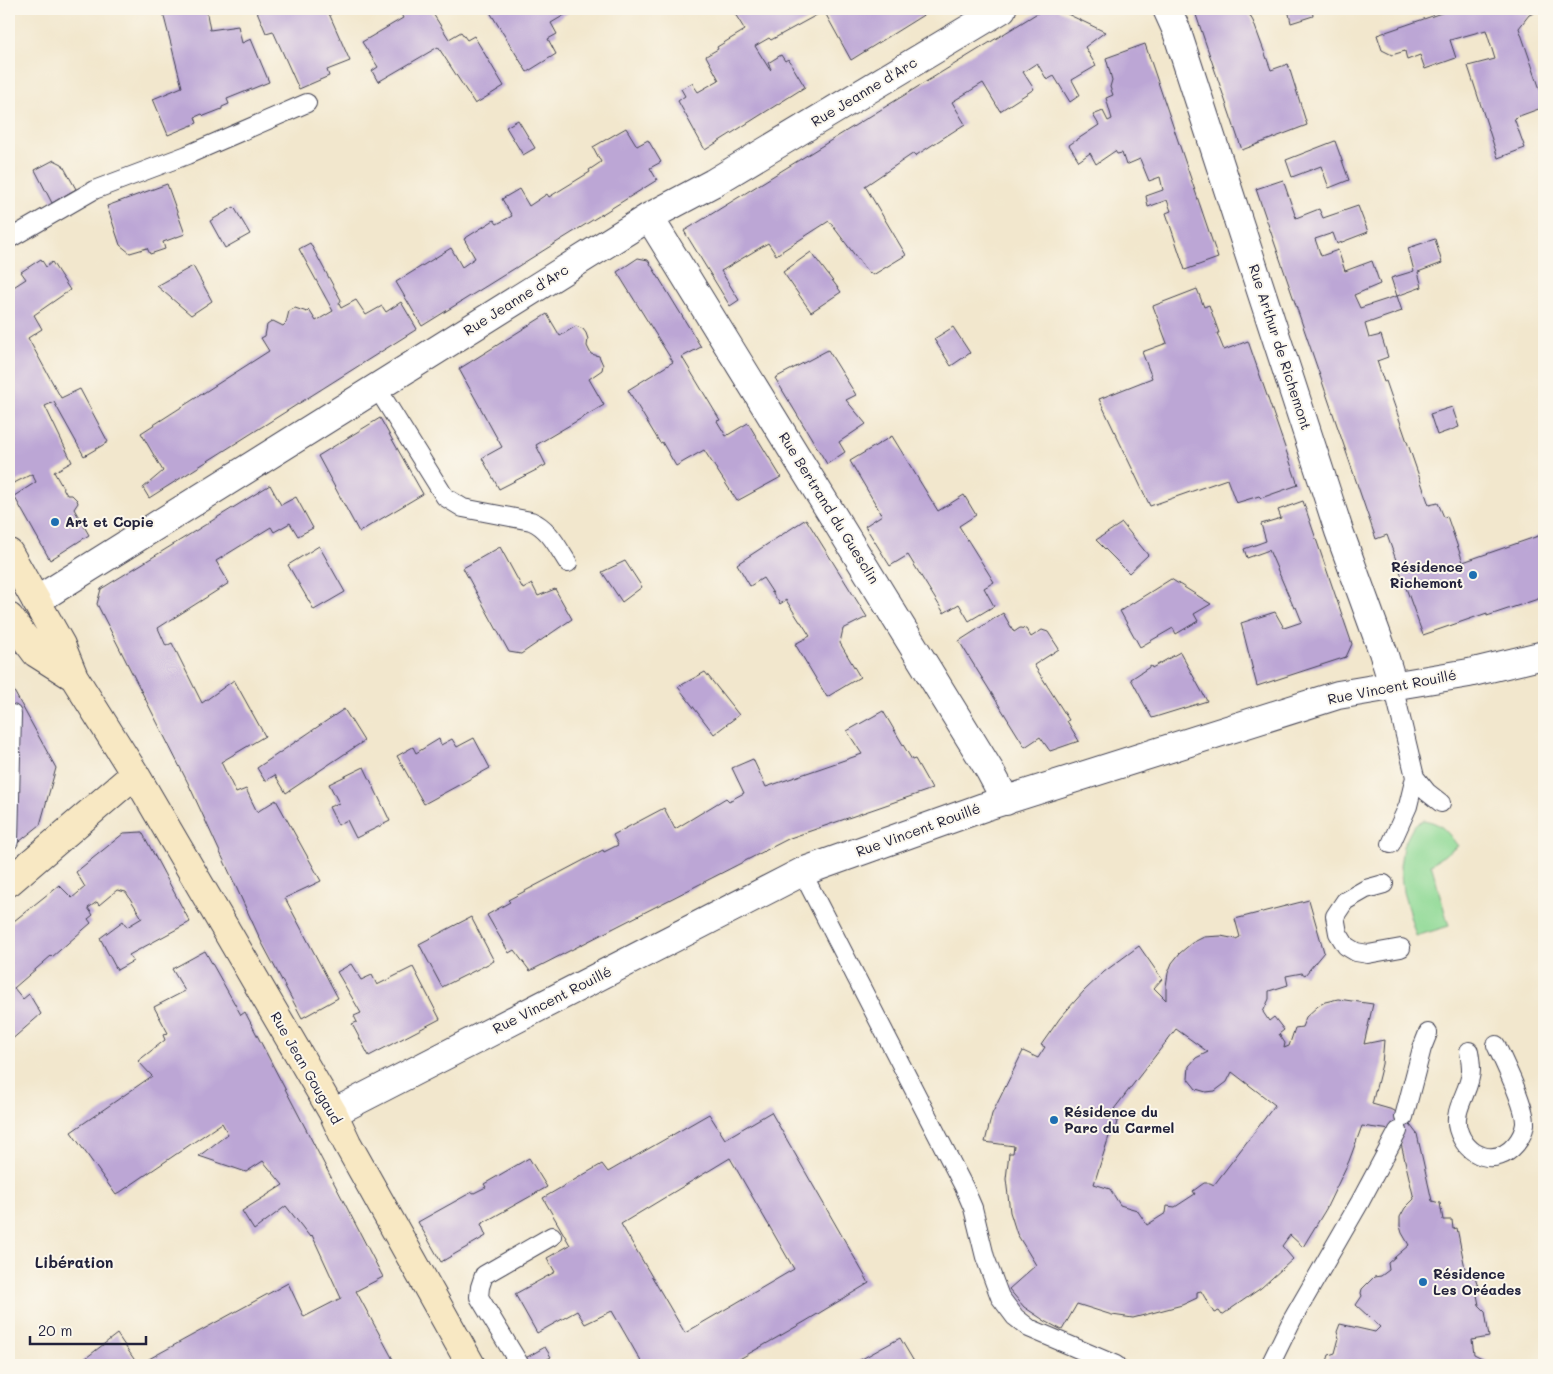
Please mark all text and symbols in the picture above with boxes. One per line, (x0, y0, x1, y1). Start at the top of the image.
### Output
street label: Rue Jeanne d'Arc (807, 52, 920, 131)
street label: Rue Jeanne d'Arc (460, 260, 572, 340)
street label: Rue Arthur de Richemont (1245, 262, 1316, 432)
street label: Rue Bertrand du Guesclin (775, 428, 884, 587)
place label: Art et Copie (65, 512, 154, 531)
marker: Art et Copie (49, 516, 61, 528)
place label: Résidence Richemont (1390, 557, 1463, 592)
marker: Résidence Richemont (1467, 569, 1479, 581)
street label: Rue Vincent Rouillé (1326, 665, 1458, 708)
street label: Rue Vincent Rouillé (853, 798, 983, 861)
street label: Rue Vincent Rouillé (489, 961, 614, 1038)
street label: Rue Jean Gougaud (267, 1008, 346, 1128)
place label: Résidence du Parc du Carmel (1064, 1102, 1174, 1137)
marker: Résidence du Parc du Carmel (1048, 1114, 1060, 1126)
district label: Libération (35, 1252, 113, 1272)
place label: Résidence Les Oréades (1433, 1264, 1521, 1299)
marker: Résidence Les Oréades (1417, 1276, 1429, 1288)
scale bar (30, 1314, 146, 1346)
text: 20 m (38, 1320, 72, 1340)

